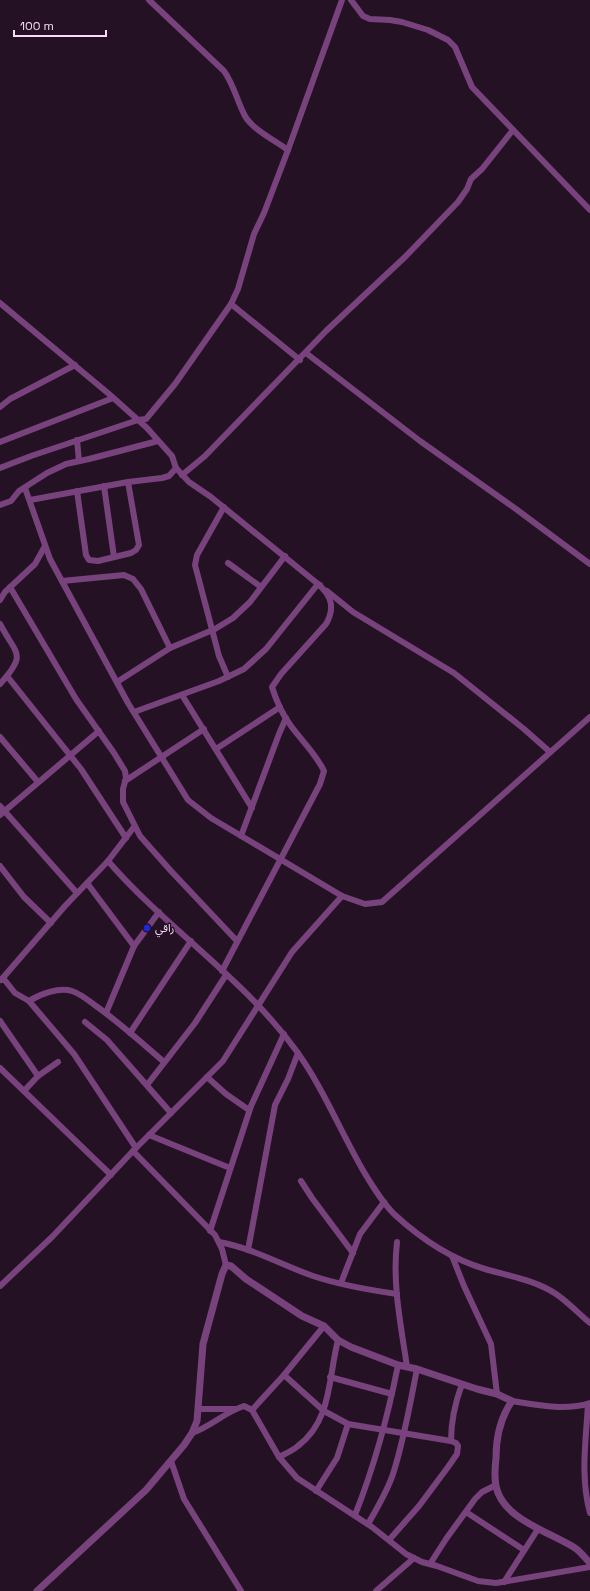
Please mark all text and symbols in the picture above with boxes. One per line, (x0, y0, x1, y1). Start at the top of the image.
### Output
scale bar (14, 12, 106, 38)
text: 100 m (20, 18, 54, 34)
place label: راقي (155, 921, 174, 938)
marker: راقي (142, 923, 152, 933)

